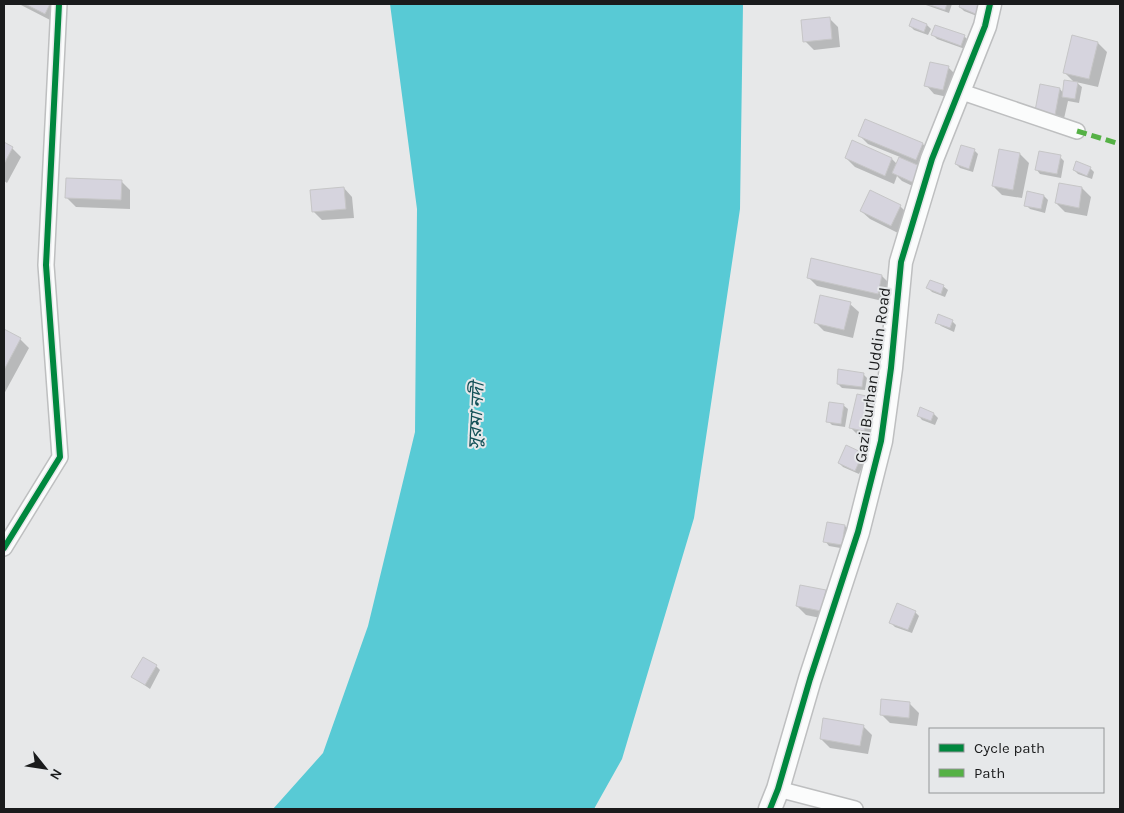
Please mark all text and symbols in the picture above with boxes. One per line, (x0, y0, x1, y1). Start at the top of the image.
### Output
street label: Gazi Burhan Uddin Road (851, 286, 894, 464)
water label: সুরমা নদী (463, 379, 489, 450)
legend (929, 728, 1104, 793)
text: Cycle path (974, 739, 1045, 757)
north arrow (20, 743, 70, 793)
text: Path (974, 764, 1005, 782)
text: N (46, 766, 66, 783)

